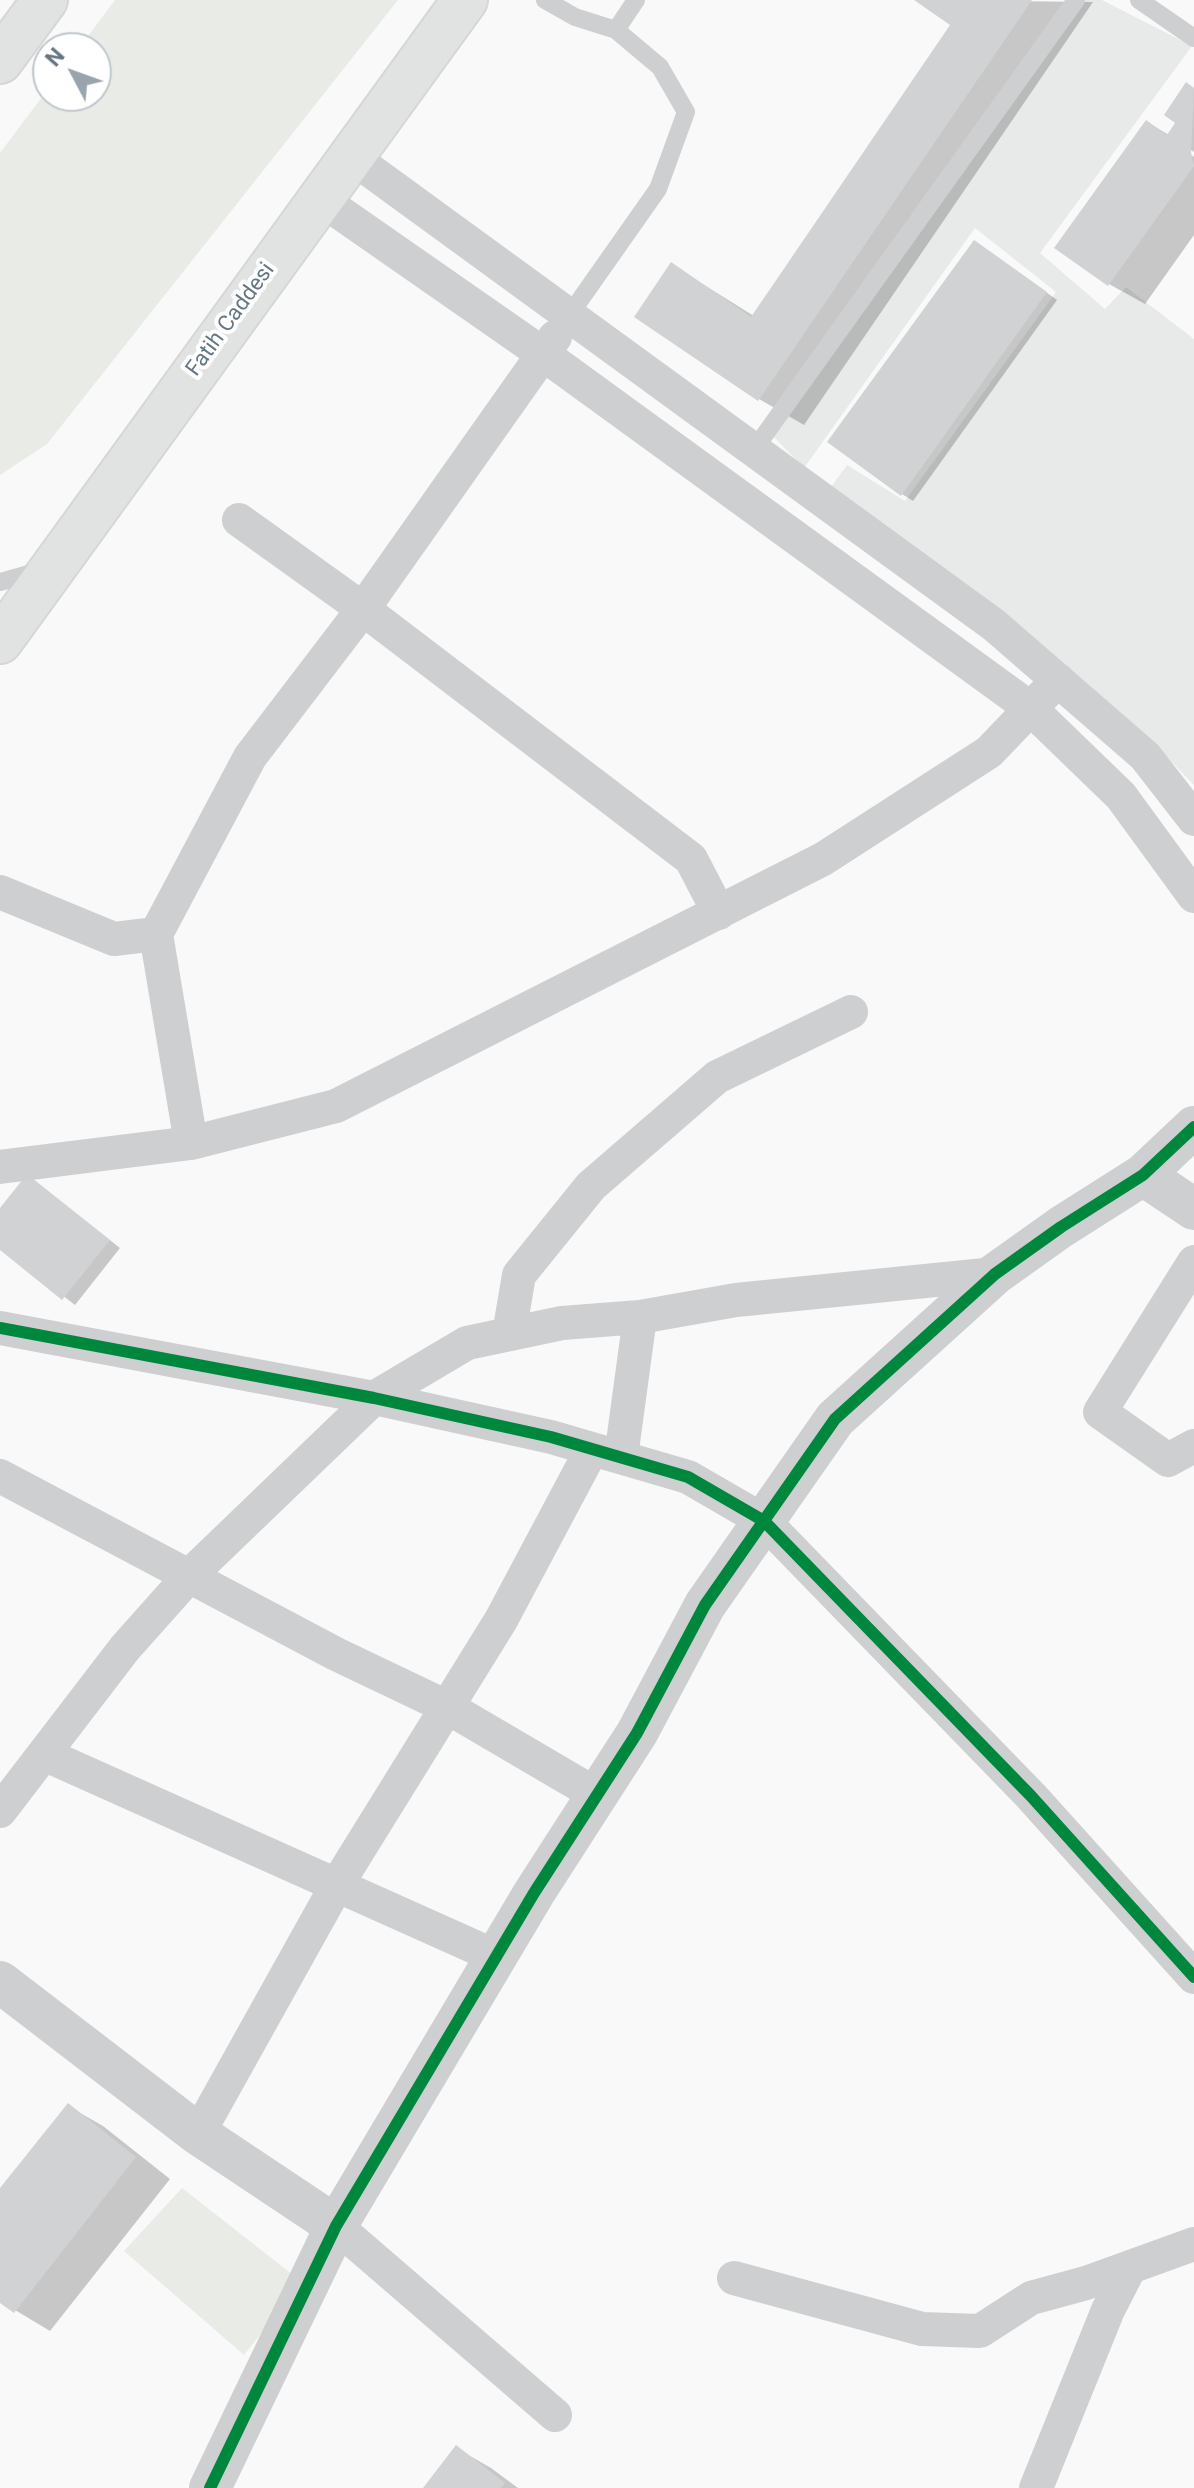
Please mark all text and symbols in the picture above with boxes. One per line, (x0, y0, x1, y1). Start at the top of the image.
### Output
north arrow (32, 32, 112, 112)
text: N (40, 43, 70, 71)
street label: Fatih Caddesi (181, 258, 281, 382)

